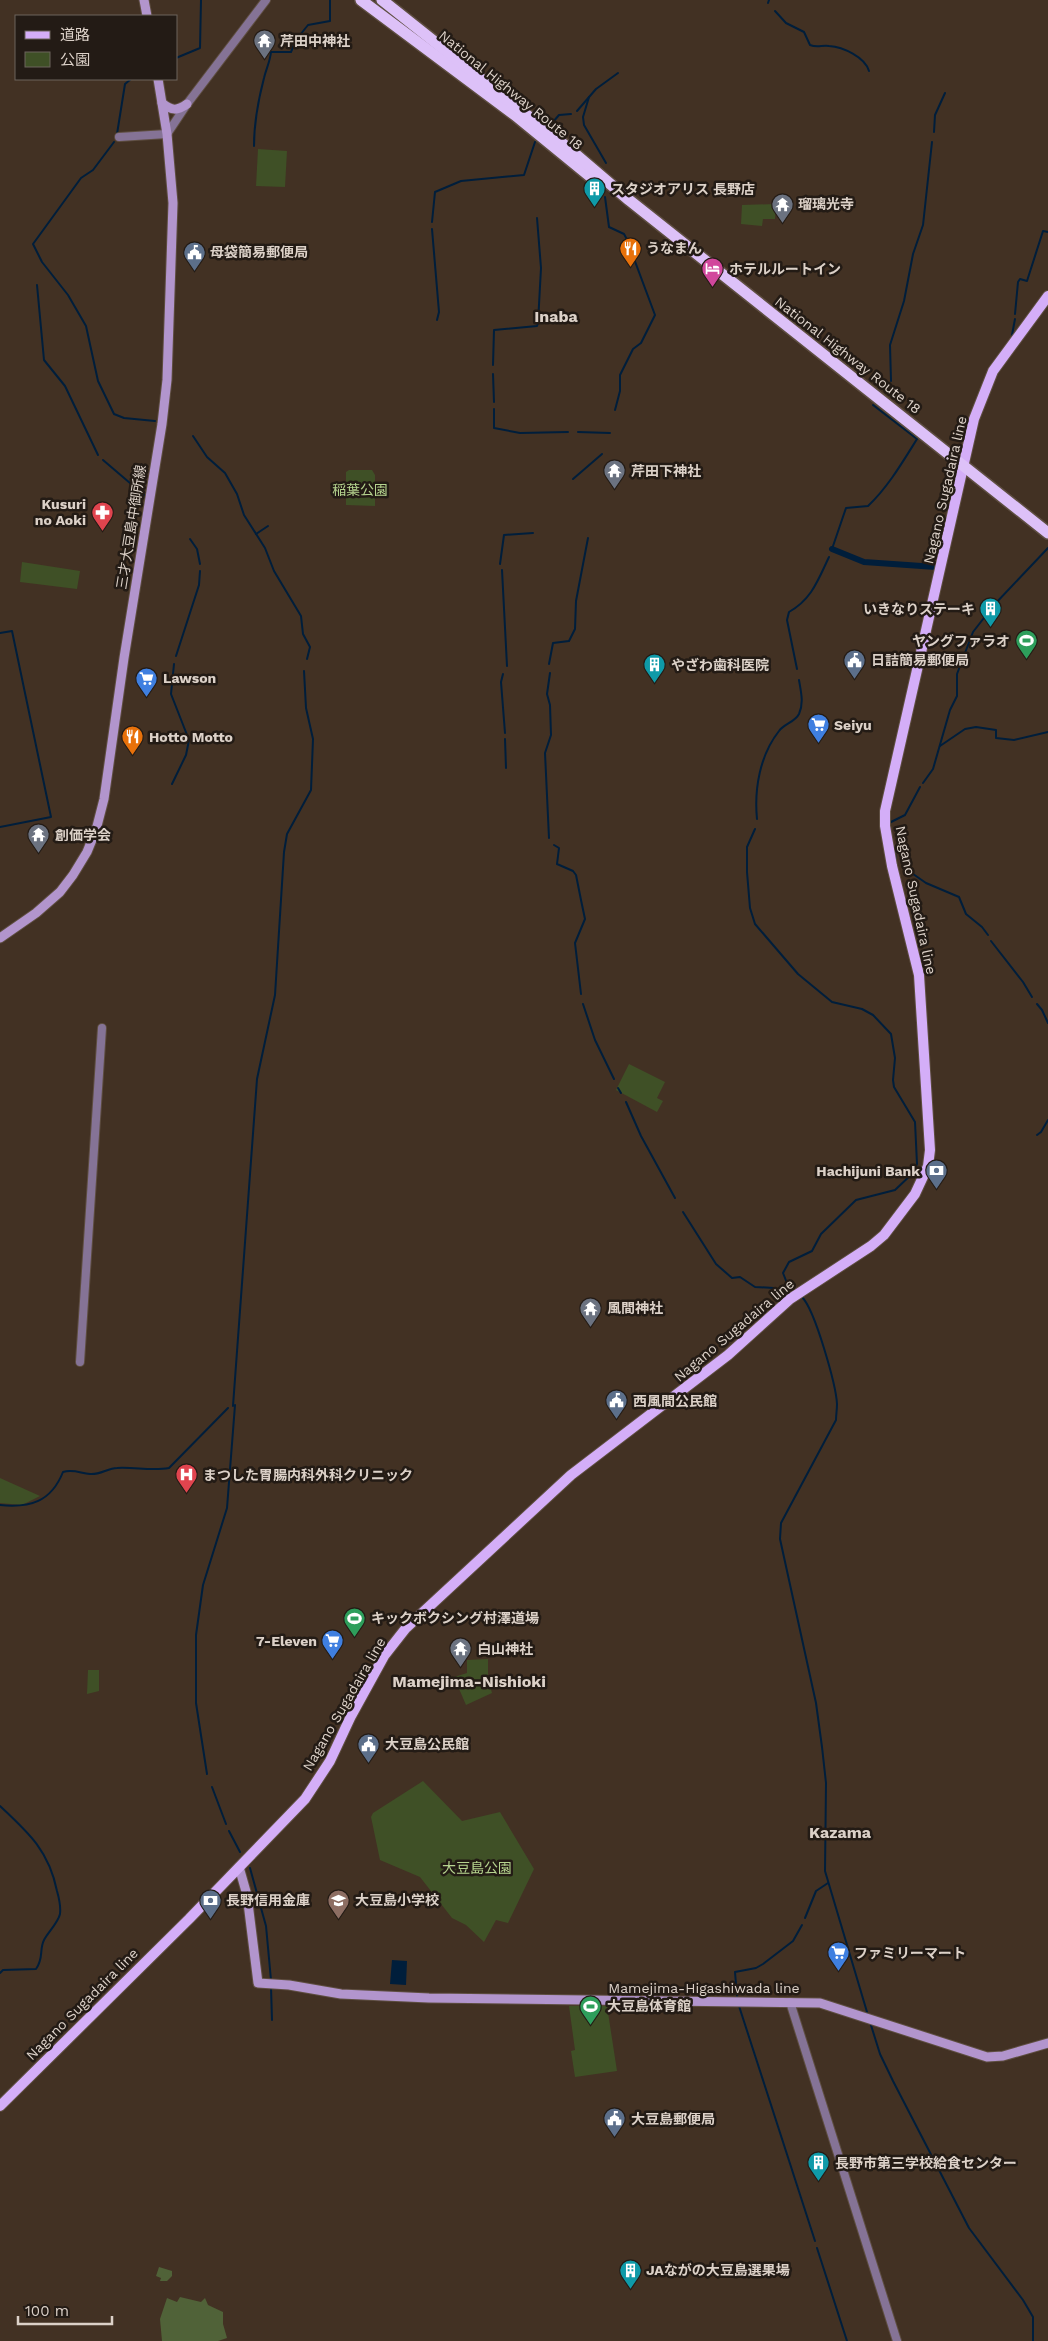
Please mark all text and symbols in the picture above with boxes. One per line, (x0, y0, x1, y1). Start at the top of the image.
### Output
legend (15, 15, 178, 80)
text: 道路 (60, 26, 90, 44)
street label: National Highway Route 18 (436, 27, 586, 153)
temple icon: 芹田中神社 (252, 29, 276, 60)
place label: 芹田中神社 (280, 33, 350, 49)
text: 公園 (60, 51, 90, 69)
building icon: スタジオアリス 長野店 (583, 177, 607, 208)
place label: スタジオアリス 長野店 (611, 181, 755, 197)
temple icon: 瑠璃光寺 (770, 192, 794, 223)
place label: 瑠璃光寺 (798, 196, 854, 212)
restaurant icon: うなまん (618, 236, 642, 267)
public building icon: 母袋簡易郵便局 (182, 240, 206, 271)
place label: うなまん (646, 240, 702, 256)
place label: 母袋簡易郵便局 (210, 244, 308, 260)
hotel icon: ホテルルートイン (701, 257, 725, 288)
place label: ホテルルートイン (729, 261, 841, 277)
street label: National Highway Route 18 (772, 293, 924, 417)
district label: Inaba (534, 307, 578, 326)
street label: Nagano Sugadaira line (920, 414, 970, 566)
temple icon: 芹田下神社 (603, 459, 627, 490)
place label: 芹田下神社 (631, 463, 701, 479)
street label: 三才大豆島中御所線 (113, 464, 149, 590)
park label: 稲葉公園 (332, 482, 388, 498)
place label: Kusuri no Aoki (35, 496, 86, 528)
pharmacy icon: Kusuri no Aoki (90, 500, 114, 531)
building icon: いきなりステーキ (979, 597, 1003, 628)
place label: いきなりステーキ (863, 601, 975, 617)
sports icon: ヤングファラオ (1014, 629, 1038, 660)
place label: ヤングファラオ (912, 633, 1010, 649)
public building icon: 日詰簡易郵便局 (843, 648, 867, 679)
place label: 日詰簡易郵便局 (871, 652, 969, 668)
building icon: やざわ歯科医院 (643, 653, 667, 684)
place label: やざわ歯科医院 (671, 657, 769, 673)
supermarket icon: Lawson (135, 666, 159, 697)
place label: Lawson (163, 670, 216, 686)
supermarket icon: Seiyu (806, 713, 830, 744)
place label: Seiyu (834, 717, 872, 733)
restaurant icon: Hotto Motto (121, 725, 145, 756)
place label: Hotto Motto (149, 729, 233, 745)
temple icon: 創価学会 (27, 823, 51, 854)
street label: Nagano Sugadaira line (892, 824, 940, 976)
place label: 創価学会 (55, 827, 111, 843)
bank icon: Hachijuni Bank (924, 1159, 948, 1190)
place label: Hachijuni Bank (816, 1163, 920, 1179)
street label: Nagano Sugadaira line (671, 1275, 797, 1385)
temple icon: 風間神社 (579, 1296, 603, 1327)
place label: 風間神社 (607, 1300, 663, 1316)
public building icon: 西風間公民館 (605, 1389, 629, 1420)
place label: 西風間公民館 (633, 1393, 717, 1409)
hospital icon: まつした胃腸内科外科クリニック (175, 1463, 199, 1494)
place label: まつした胃腸内科外科クリニック (203, 1467, 413, 1483)
sports icon: キックボクシング村澤道場 (343, 1606, 367, 1637)
place label: キックボクシング村澤道場 (371, 1610, 539, 1626)
supermarket icon: 7-Eleven (321, 1629, 345, 1660)
place label: 7-Eleven (256, 1633, 317, 1649)
street label: Nagano Sugadaira line (299, 1634, 389, 1774)
temple icon: 白山神社 (449, 1637, 473, 1668)
place label: 白山神社 (477, 1641, 533, 1657)
district label: Mamejima-Nishioki (392, 1672, 546, 1691)
public building icon: 大豆島公民館 (357, 1732, 381, 1763)
place label: 大豆島公民館 (385, 1736, 469, 1752)
district label: Kazama (809, 1823, 872, 1842)
park label: 大豆島公園 (442, 1860, 512, 1876)
bank icon: 長野信用金庫 (198, 1888, 222, 1919)
school or university icon: 大豆島小学校 (327, 1888, 351, 1919)
place label: 長野信用金庫 (226, 1892, 310, 1908)
place label: 大豆島小学校 (355, 1892, 439, 1908)
supermarket icon: ファミリーマート (826, 1941, 850, 1972)
street label: Nagano Sugadaira line (23, 1945, 141, 2063)
place label: ファミリーマート (854, 1945, 966, 1961)
street label: Mamejima-Higashiwada line (608, 1980, 800, 1996)
sports icon: 大豆島体育館 (579, 1994, 603, 2025)
place label: 大豆島体育館 (607, 1998, 691, 2014)
public building icon: 大豆島郵便局 (603, 2107, 627, 2138)
place label: 大豆島郵便局 (631, 2111, 715, 2127)
building icon: 長野市第三学校給食センター (807, 2151, 831, 2182)
place label: 長野市第三学校給食センター (835, 2155, 1017, 2171)
building icon: JAながの大豆島選果場 (618, 2258, 642, 2289)
place label: JAながの大豆島選果場 (646, 2262, 790, 2278)
scale bar (18, 2294, 111, 2326)
text: 100 m (25, 2302, 69, 2320)

